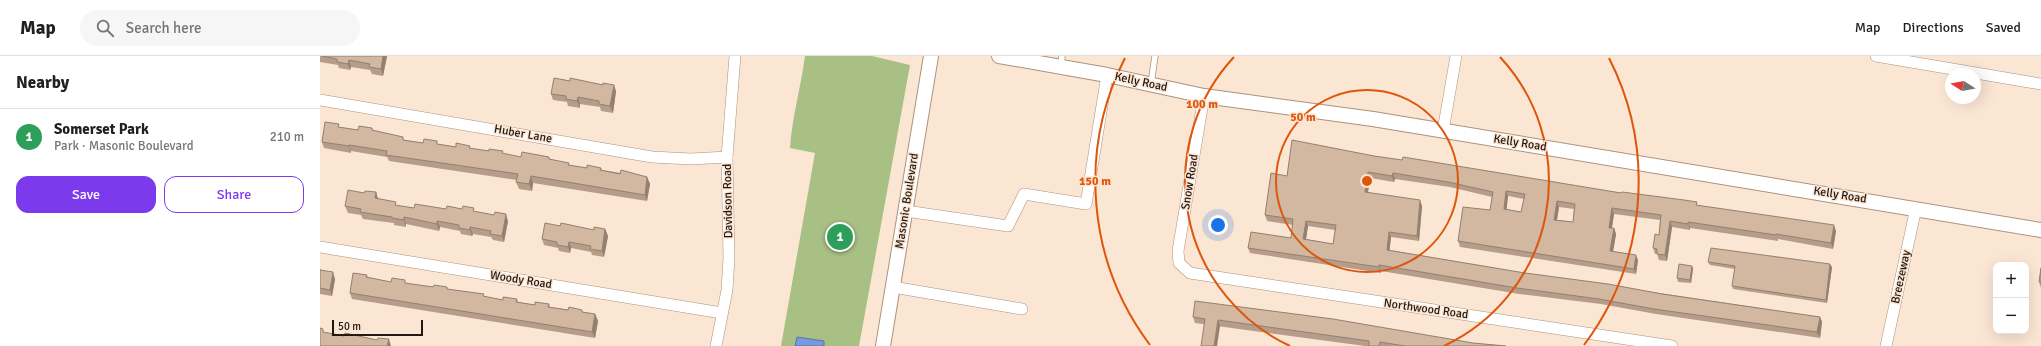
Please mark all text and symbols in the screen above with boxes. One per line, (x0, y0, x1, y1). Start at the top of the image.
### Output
search box (80, 10, 360, 46)
text: Map (20, 16, 56, 40)
icon: search (94, 17, 116, 39)
text: Search here (126, 19, 201, 37)
text: Map (1855, 19, 1881, 36)
text: Directions (1903, 19, 1964, 36)
text: Saved (1986, 19, 2021, 36)
north arrow (1945, 68, 1981, 104)
street label: Kelly Road (1113, 69, 1169, 95)
text: Nearby (16, 72, 69, 93)
text: 100 m (1186, 97, 1218, 112)
text: 50 m (1290, 110, 1316, 125)
text: Somerset Park (54, 120, 149, 138)
street label: Huber Lane (493, 122, 553, 146)
text: 1 (25, 129, 33, 145)
text: 210 m (270, 129, 304, 145)
street label: Kelly Road (1492, 131, 1548, 155)
text: Park · Masonic Boulevard (54, 138, 194, 154)
street label: Masonic Boulevard (892, 152, 922, 250)
street label: Snow Road (1178, 153, 1202, 211)
street label: Davidson Road (720, 163, 736, 239)
text: 150 m (1079, 174, 1111, 189)
centre of rings (1360, 174, 1374, 188)
button: Save (16, 176, 156, 213)
button: Share (164, 176, 304, 213)
street label: Kelly Road (1812, 183, 1868, 207)
your location (1208, 215, 1228, 235)
pin: 1 (827, 222, 853, 252)
street label: Breezeway (1888, 248, 1914, 305)
map controls (1993, 262, 2029, 334)
button: + (1993, 262, 2029, 298)
street label: Woody Road (489, 268, 553, 292)
street label: Northwood Road (1383, 296, 1469, 322)
button: − (1993, 298, 2029, 334)
scale bar (332, 318, 423, 337)
text: 50 m (338, 320, 361, 333)

